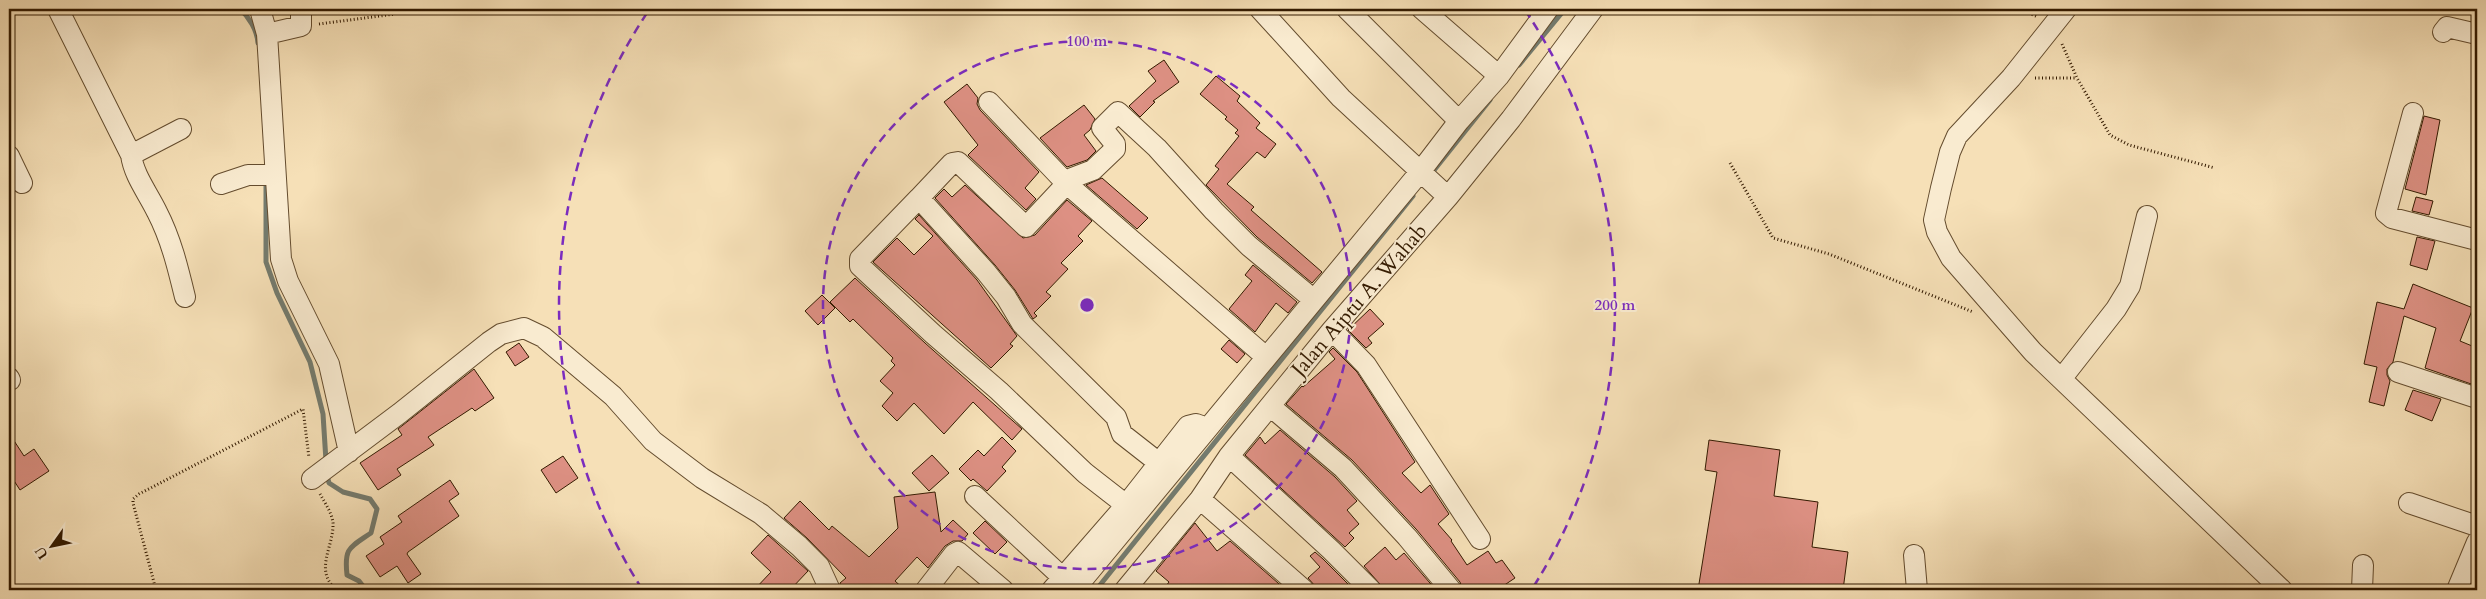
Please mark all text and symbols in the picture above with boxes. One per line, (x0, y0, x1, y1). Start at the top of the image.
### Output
text: 100 m (1067, 31, 1108, 51)
street label: Jalan Aiptu A. Wahab (1283, 218, 1434, 385)
text: 200 m (1595, 295, 1636, 315)
centre of rings (1078, 296, 1096, 314)
north arrow (28, 522, 78, 572)
text: U (30, 542, 53, 563)

